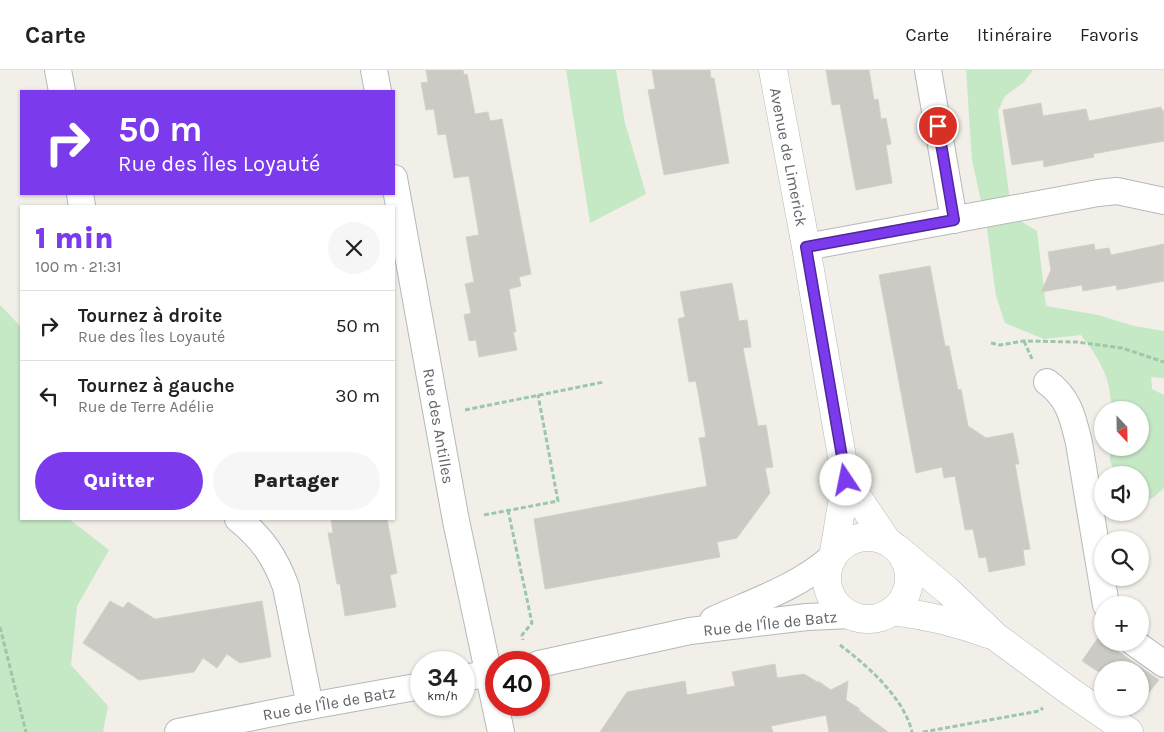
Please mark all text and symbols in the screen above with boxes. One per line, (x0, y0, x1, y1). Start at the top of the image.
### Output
text: Carte (25, 21, 86, 49)
text: Carte (906, 24, 949, 46)
text: Itinéraire (977, 24, 1052, 46)
text: Favoris (1080, 24, 1139, 46)
street label: Avenue de Limerick (766, 86, 811, 228)
pin (917, 105, 959, 147)
text: 50 m (118, 109, 203, 150)
icon: right (35, 110, 100, 175)
icon: arrive (924, 112, 952, 140)
text: Rue des Îles Loyauté (118, 151, 320, 177)
text: 1 min (35, 220, 114, 256)
button: close (328, 222, 380, 274)
text: 100 m · 21:31 (35, 257, 122, 276)
text: Tournez à droite (78, 305, 222, 327)
icon: right (35, 312, 63, 340)
text: 50 m (336, 315, 380, 337)
text: Rue des Îles Loyauté (78, 327, 225, 346)
street label: Rue des Antilles (419, 367, 458, 485)
text: Tournez à gauche (78, 375, 235, 397)
icon: left (35, 382, 63, 410)
text: 30 m (335, 385, 380, 407)
text: Rue de Terre Adélie (78, 397, 214, 416)
north arrow (1094, 401, 1149, 456)
map controls (1094, 401, 1149, 716)
button: Quitter (35, 452, 203, 510)
button: Partager (213, 452, 380, 510)
position arrow (819, 453, 871, 505)
button: sound (1094, 466, 1149, 521)
button: search (1094, 531, 1149, 586)
button: + (1094, 596, 1149, 651)
street label: Rue de l'Île de Batz (702, 607, 838, 640)
speed limit sign: 40 (485, 651, 550, 716)
button: − (1094, 661, 1149, 716)
text: 34 (427, 663, 458, 692)
street label: Rue de l'Île de Batz (261, 682, 397, 725)
text: km/h (427, 689, 458, 703)

